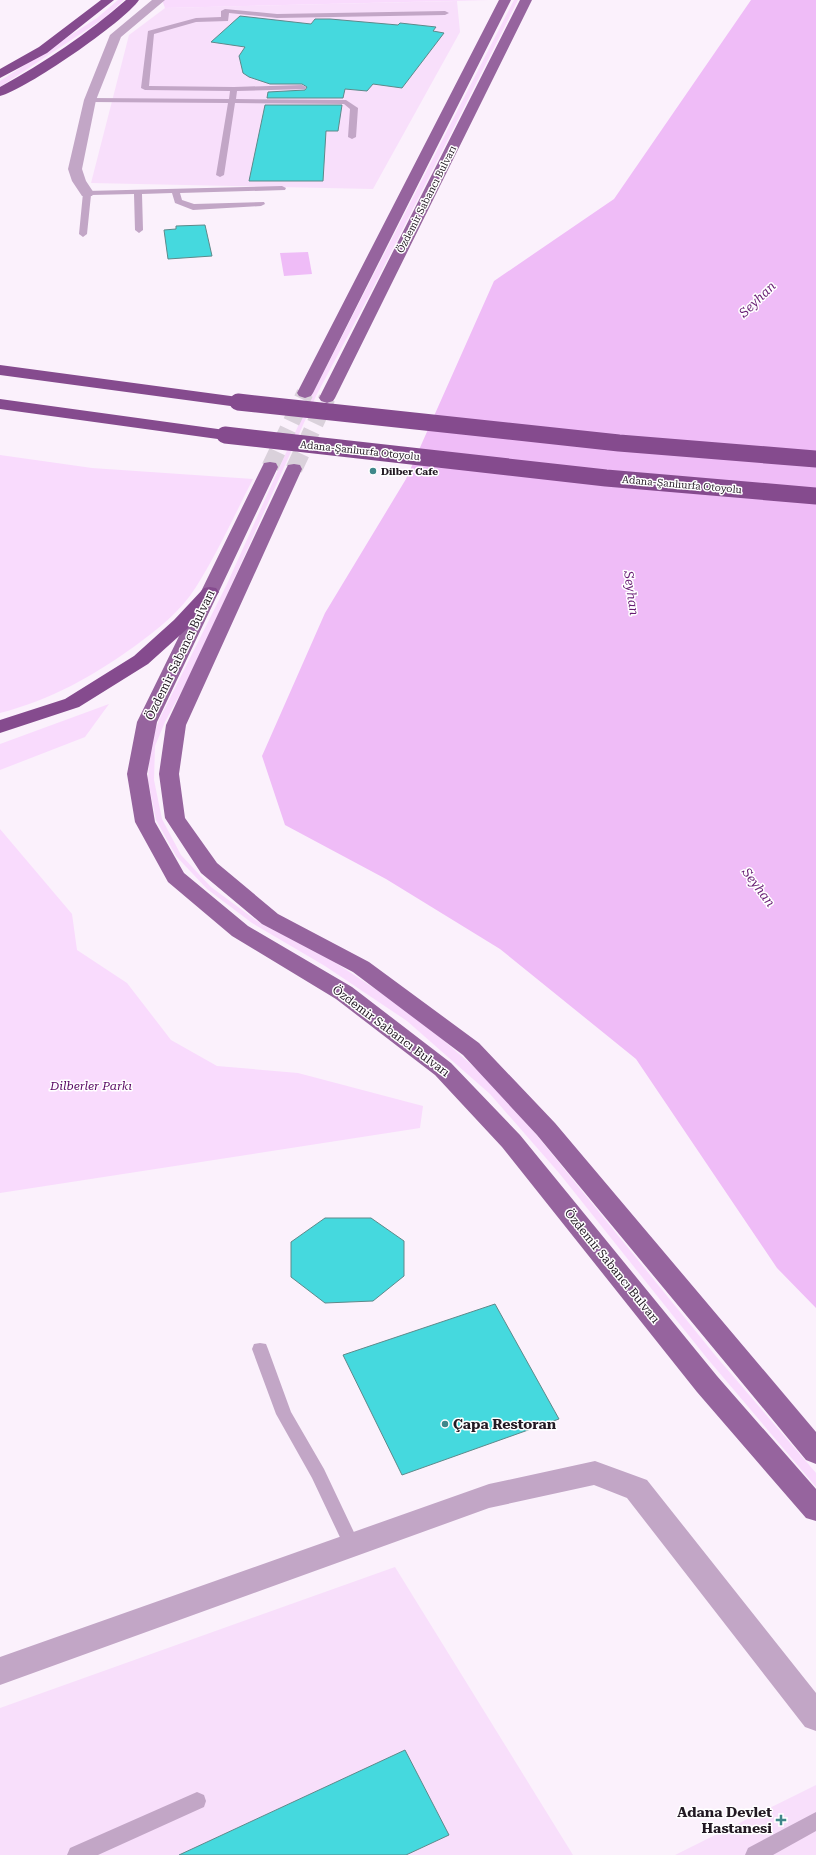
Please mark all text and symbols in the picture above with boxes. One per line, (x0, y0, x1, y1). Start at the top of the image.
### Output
street label: Özdemir Sabancı Bulvarı (395, 144, 458, 255)
water label: Seyhan (735, 278, 779, 321)
street label: Adana-Şanlıurfa Otoyolu (300, 439, 421, 462)
marker: Dilber Cafe (368, 466, 378, 476)
place label: Dilber Cafe (381, 466, 438, 477)
street label: Adana-Şanlıurfa Otoyolu (622, 474, 743, 495)
water label: Seyhan (621, 569, 642, 616)
street label: Özdemir Sabancı Bulvarı (142, 588, 218, 722)
water label: Seyhan (738, 864, 778, 910)
street label: Özdemir Sabancı Bulvarı (330, 982, 452, 1080)
park label: Dilberler Parkı (49, 1079, 132, 1093)
street label: Özdemir Sabancı Bulvarı (562, 1206, 662, 1326)
place label: Çapa Restoran (453, 1416, 557, 1432)
marker: Çapa Restoran (440, 1419, 450, 1429)
place label: Adana Devlet Hastanesi (677, 1804, 772, 1836)
marker: Adana Devlet Hastanesi (775, 1814, 787, 1826)

